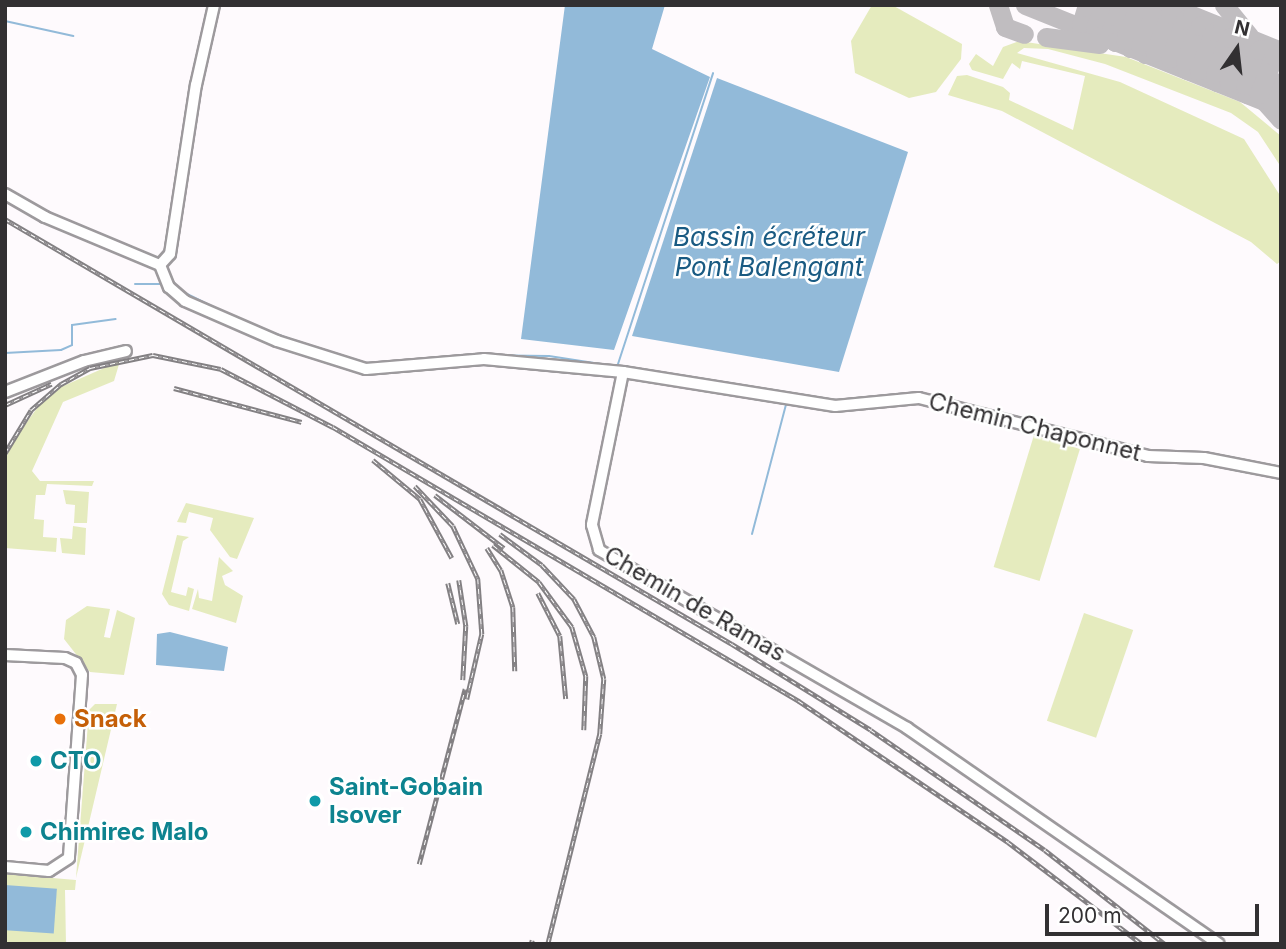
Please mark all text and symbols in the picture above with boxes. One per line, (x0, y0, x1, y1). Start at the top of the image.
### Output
north arrow (1202, 14, 1272, 84)
text: N (1232, 15, 1252, 41)
water label: Bassin écréteur Pont Balengant (673, 221, 865, 282)
street label: Chemin Chaponnet (926, 387, 1144, 467)
street label: Chemin de Ramas (599, 540, 791, 668)
place label: Snack (74, 705, 147, 733)
marker: Snack (52, 711, 68, 727)
place label: CTO (50, 747, 102, 775)
marker: CTO (28, 753, 44, 769)
place label: Saint-Gobain Isover (329, 773, 483, 829)
marker: Saint-Gobain Isover (307, 793, 323, 809)
place label: Chimirec Malo (40, 818, 208, 846)
marker: Chimirec Malo (18, 824, 34, 840)
scale bar (1048, 890, 1262, 934)
text: 200 m (1058, 903, 1122, 928)

